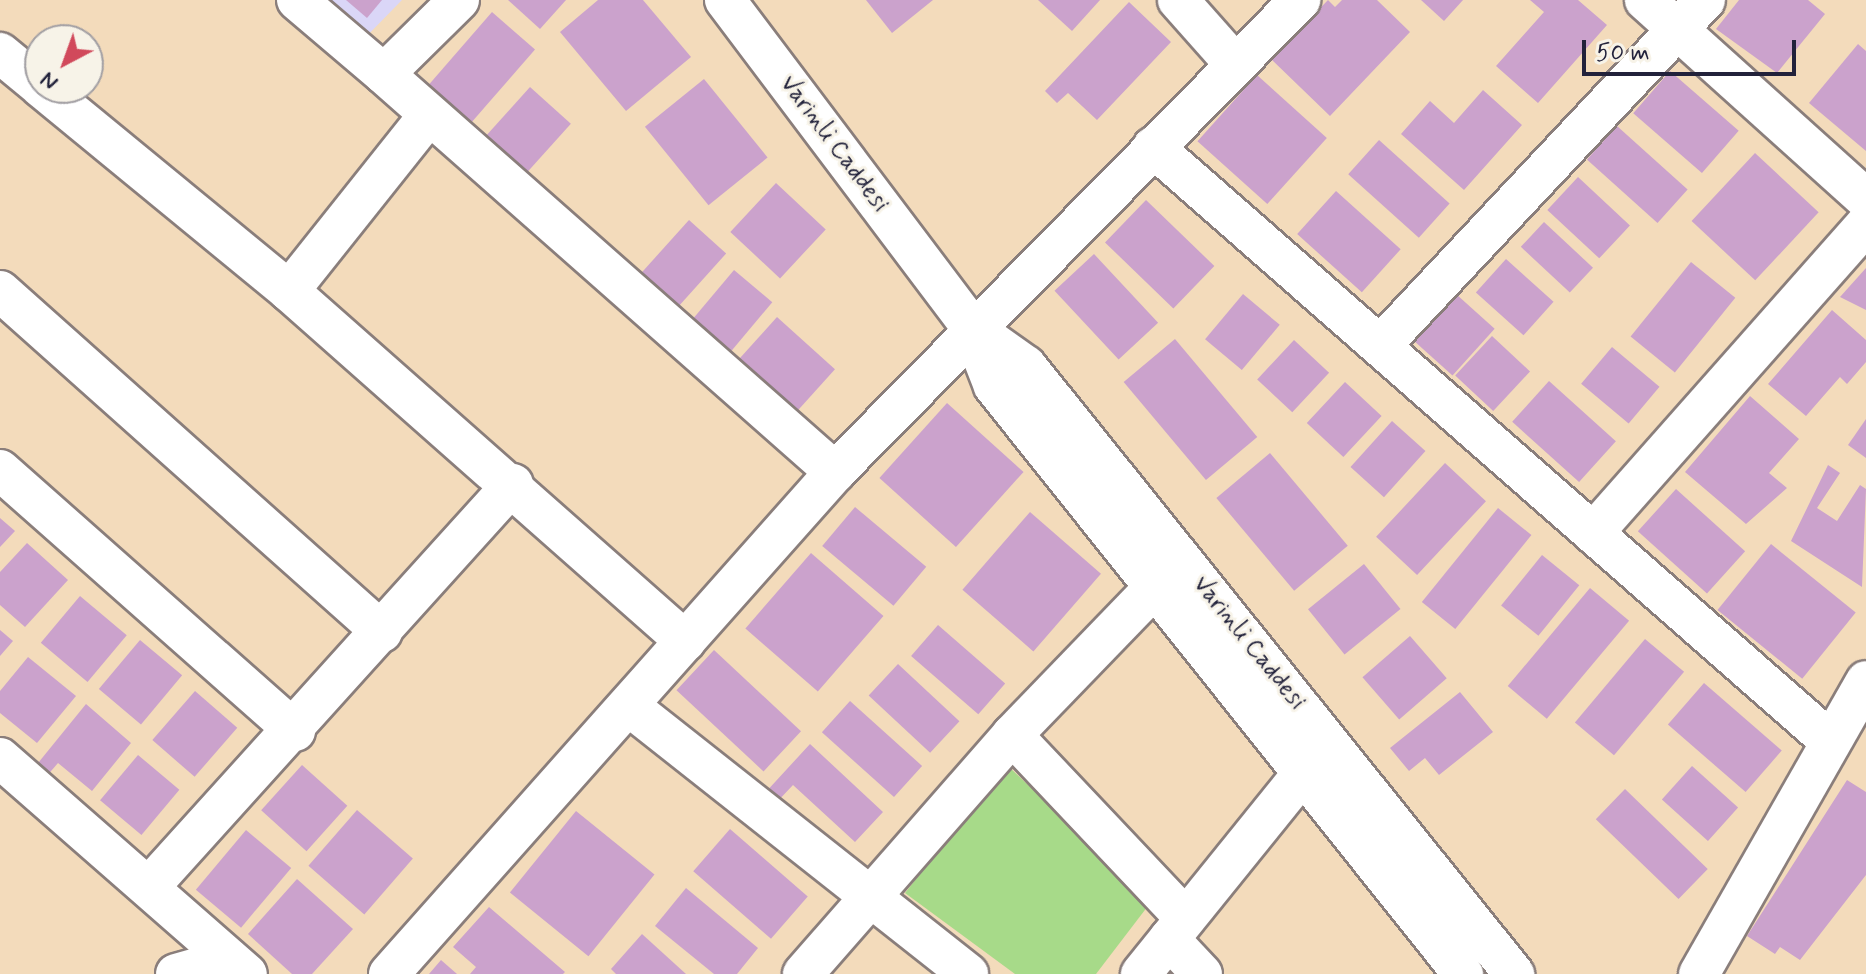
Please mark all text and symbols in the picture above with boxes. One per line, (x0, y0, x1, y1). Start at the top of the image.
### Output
north arrow (24, 24, 104, 104)
scale bar (1586, 24, 1800, 74)
text: 50 m (1596, 38, 1650, 69)
text: N (35, 65, 64, 96)
street label: Varinli Caddesi (773, 70, 895, 218)
street label: Varinli Caddesi (1186, 571, 1312, 715)

